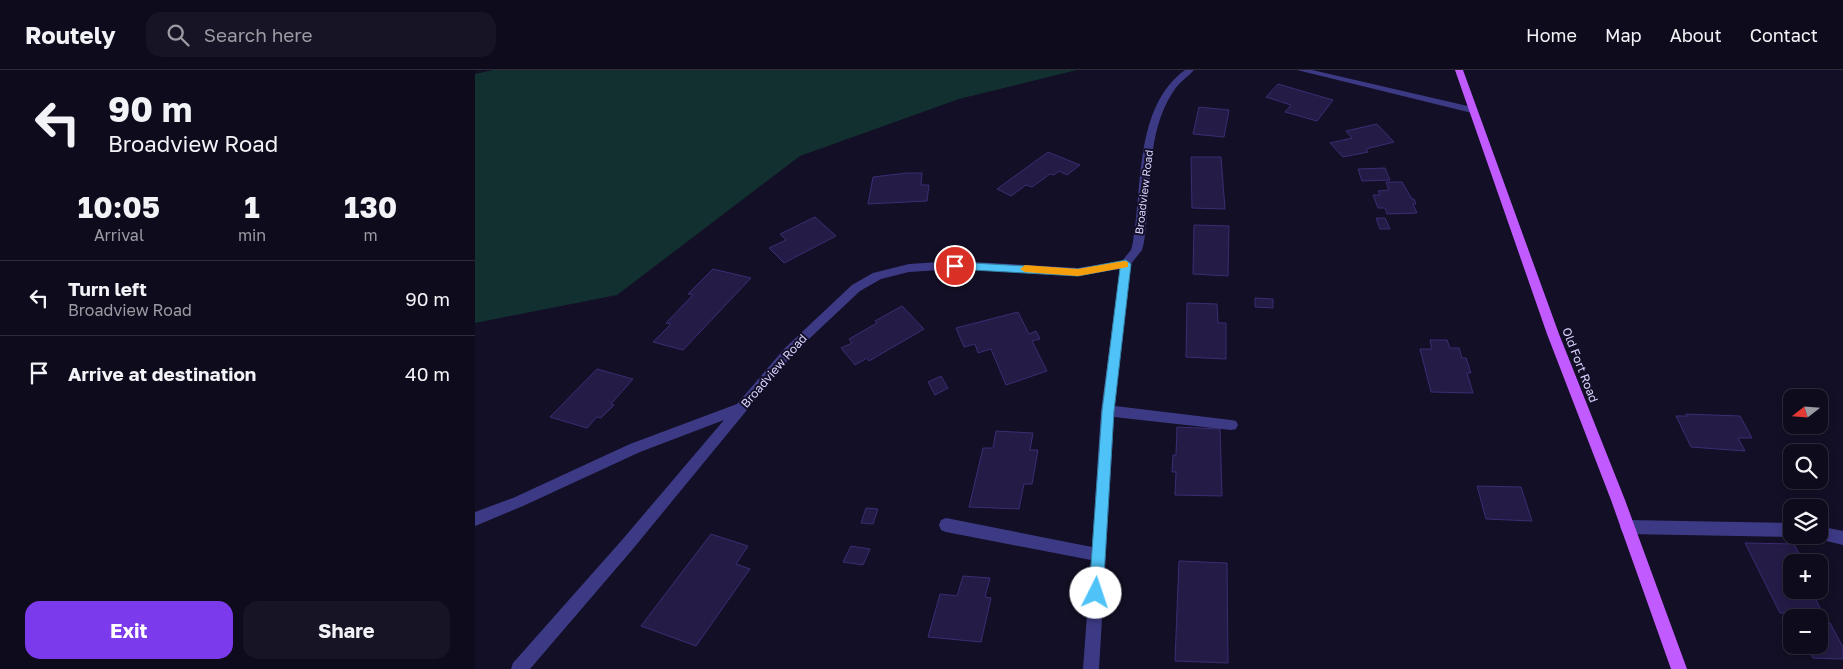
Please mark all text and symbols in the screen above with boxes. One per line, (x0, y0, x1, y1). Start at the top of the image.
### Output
search box (146, 12, 496, 57)
text: Routely (25, 20, 116, 49)
icon: search (164, 21, 192, 49)
text: Search here (204, 23, 313, 46)
text: Home (1526, 24, 1577, 46)
text: Map (1605, 24, 1642, 46)
text: About (1670, 24, 1722, 46)
text: Contact (1750, 24, 1818, 46)
text: 90 m (108, 88, 192, 130)
icon: left (25, 90, 90, 155)
text: Broadview Road (108, 130, 278, 157)
street label: Broadview Road (1132, 149, 1155, 235)
text: 10:05 (78, 189, 160, 225)
text: 1 (244, 189, 260, 225)
text: 130 (344, 189, 397, 225)
text: Arrival (94, 225, 144, 245)
text: min (238, 225, 266, 245)
text: m (363, 225, 378, 245)
pin (934, 245, 976, 287)
icon: arrive (941, 252, 969, 280)
text: Turn left (68, 277, 147, 300)
icon: left (25, 284, 53, 312)
text: 90 m (405, 287, 450, 310)
text: Broadview Road (68, 300, 192, 320)
street label: Old Fort Road (1559, 325, 1602, 405)
street label: Broadview Road (738, 331, 810, 411)
icon: arrive (25, 359, 53, 387)
text: Arrive at destination (68, 362, 256, 385)
text: 40 m (405, 362, 450, 385)
north arrow (1783, 389, 1827, 434)
map controls (1783, 389, 1828, 654)
button: search (1783, 444, 1828, 489)
button: layers (1783, 499, 1828, 544)
button: + (1783, 554, 1828, 599)
position arrow (1069, 566, 1121, 618)
button: Exit (25, 601, 233, 659)
button: Share (243, 601, 450, 659)
button: − (1783, 609, 1828, 654)

